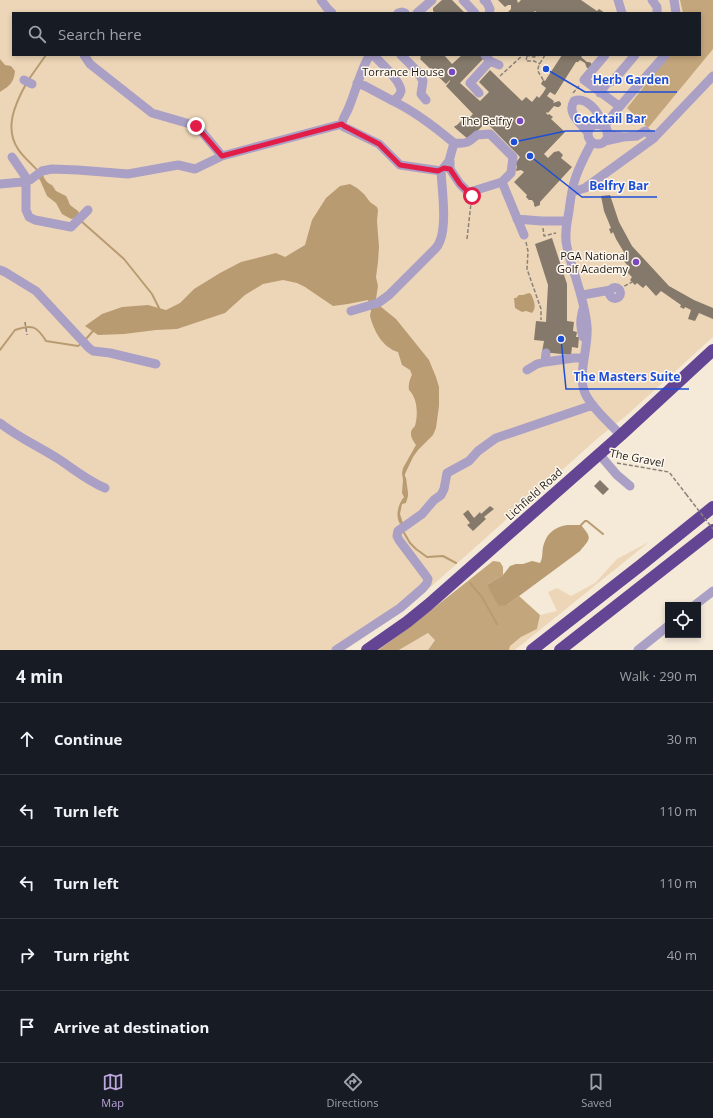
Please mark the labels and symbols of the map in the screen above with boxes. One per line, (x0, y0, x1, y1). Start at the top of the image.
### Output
place label: Torrance House (362, 64, 444, 79)
marker: Torrance House (447, 67, 457, 77)
callout: Herb Garden (585, 68, 677, 92)
text: Herb Garden (593, 71, 669, 88)
callout: Cocktail Bar (566, 107, 655, 131)
text: Cocktail Bar (574, 110, 647, 127)
place label: The Belfry (460, 113, 512, 128)
marker: The Belfry (515, 116, 525, 126)
route end (187, 117, 205, 135)
callout: Belfry Bar (582, 173, 657, 197)
text: Belfry Bar (589, 177, 649, 194)
route start (463, 187, 481, 205)
place label: PGA National Golf Academy (557, 248, 628, 276)
marker: PGA National Golf Academy (631, 257, 641, 267)
callout: The Masters Suite (566, 365, 689, 389)
text: The Masters Suite (574, 368, 680, 385)
street label: The Gravel (609, 445, 665, 470)
street label: Lichfield Road (502, 464, 565, 523)

